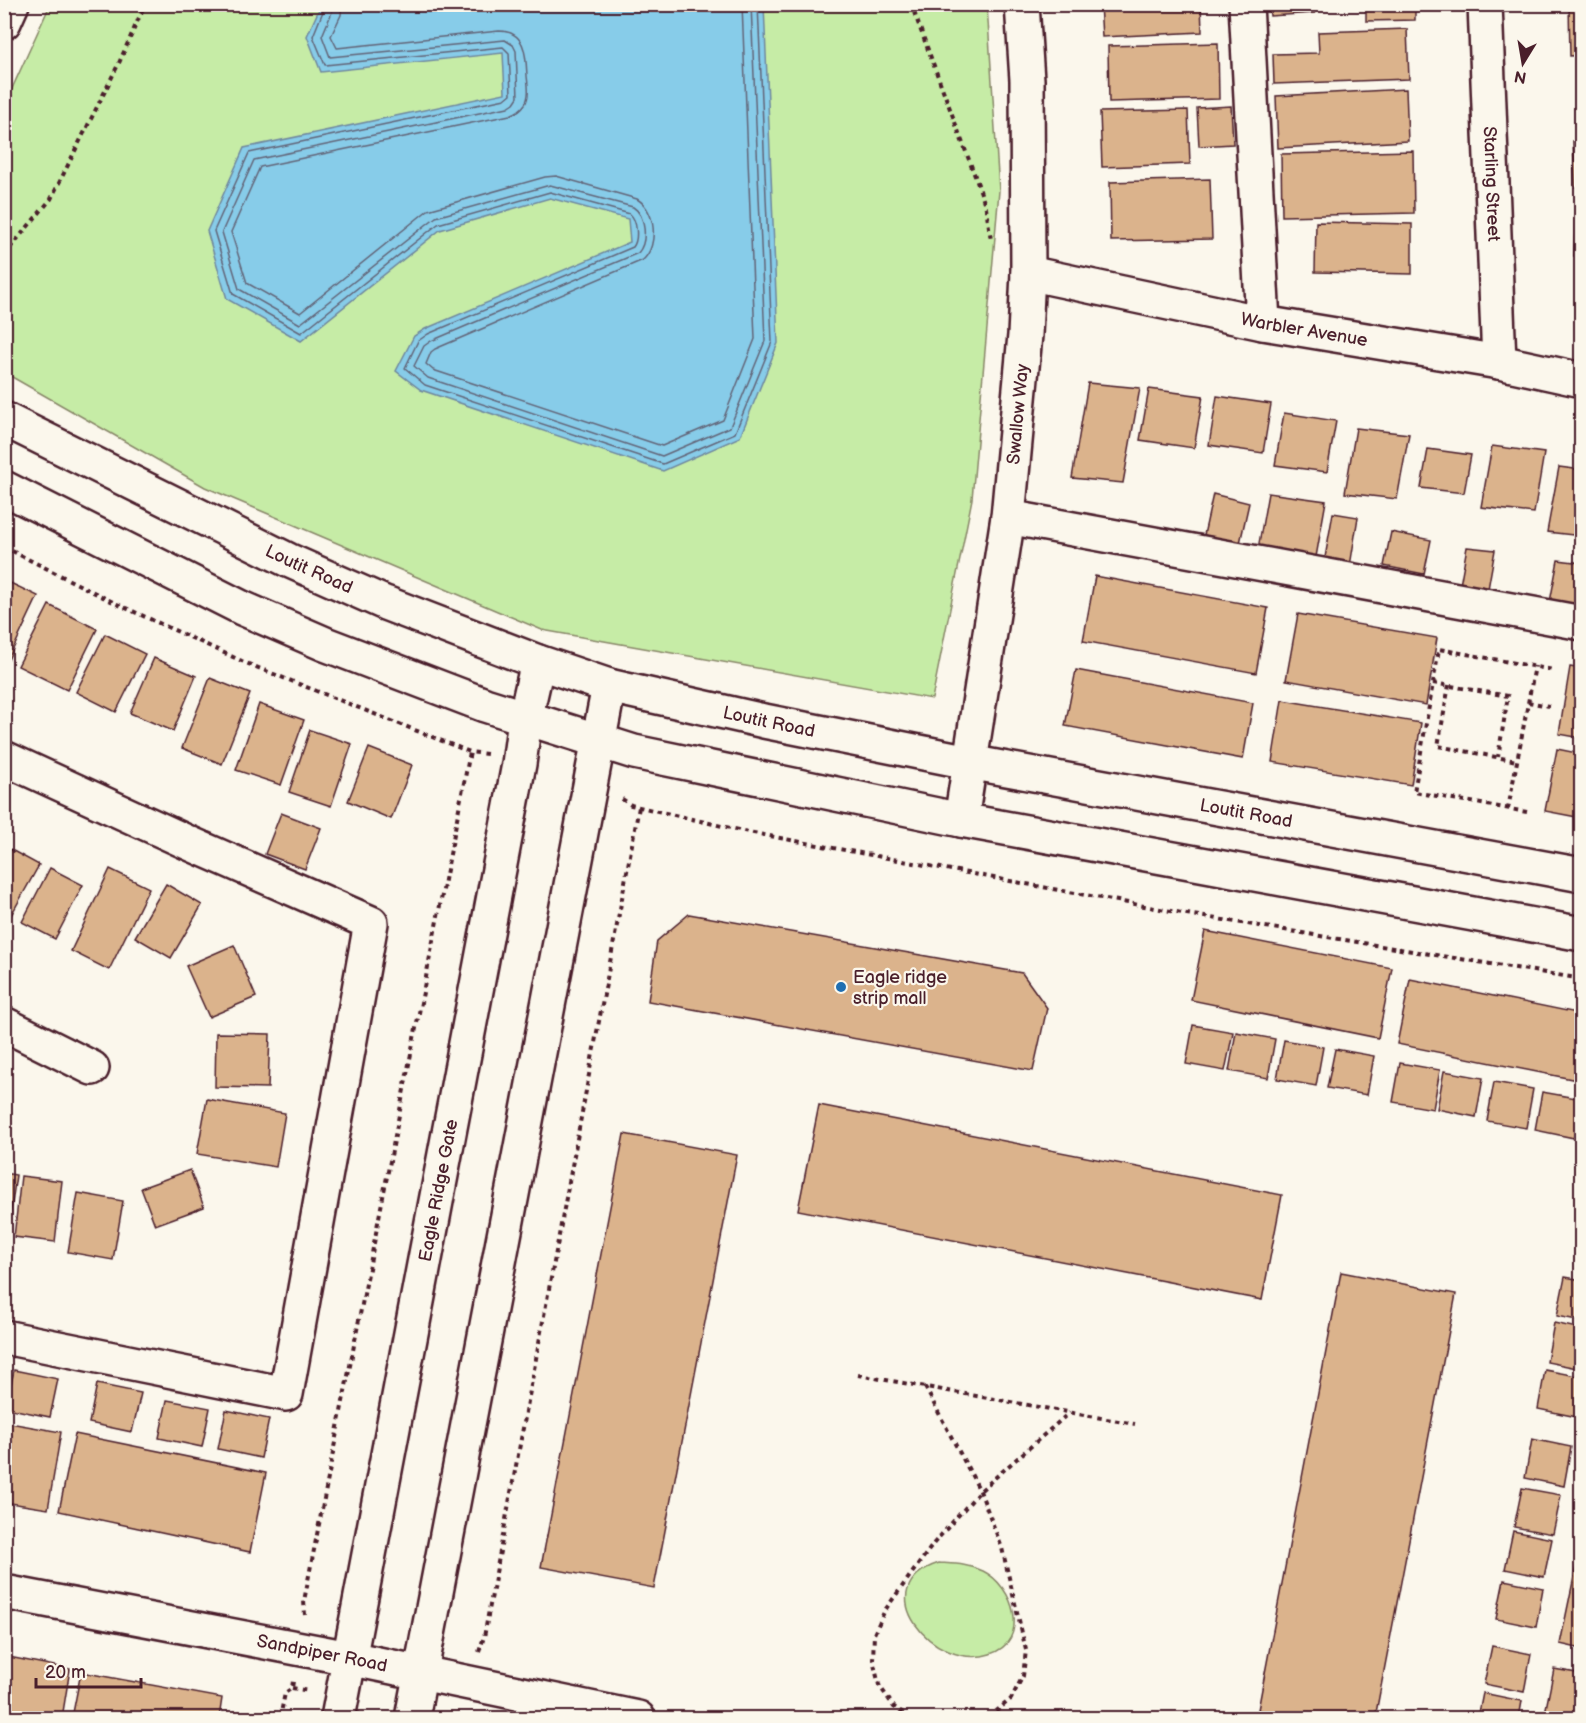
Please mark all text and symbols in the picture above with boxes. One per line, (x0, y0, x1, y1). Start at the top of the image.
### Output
north arrow (1493, 33, 1553, 93)
text: N (1513, 66, 1528, 87)
street label: Starling Street (1479, 126, 1504, 242)
street label: Warbler Avenue (1239, 309, 1370, 351)
street label: Swallow Way (1003, 362, 1033, 465)
street label: Loutit Road (262, 540, 356, 598)
street label: Loutit Road (721, 702, 817, 742)
street label: Loutit Road (1198, 795, 1294, 832)
place label: Eagle ridge strip mall (853, 967, 947, 1009)
marker: Eagle ridge strip mall (834, 980, 848, 994)
street label: Eagle Ridge Gate (415, 1117, 462, 1264)
street label: Sandpiper Road (255, 1631, 389, 1677)
scale bar (36, 1651, 141, 1689)
text: 20 m (45, 1662, 86, 1683)

